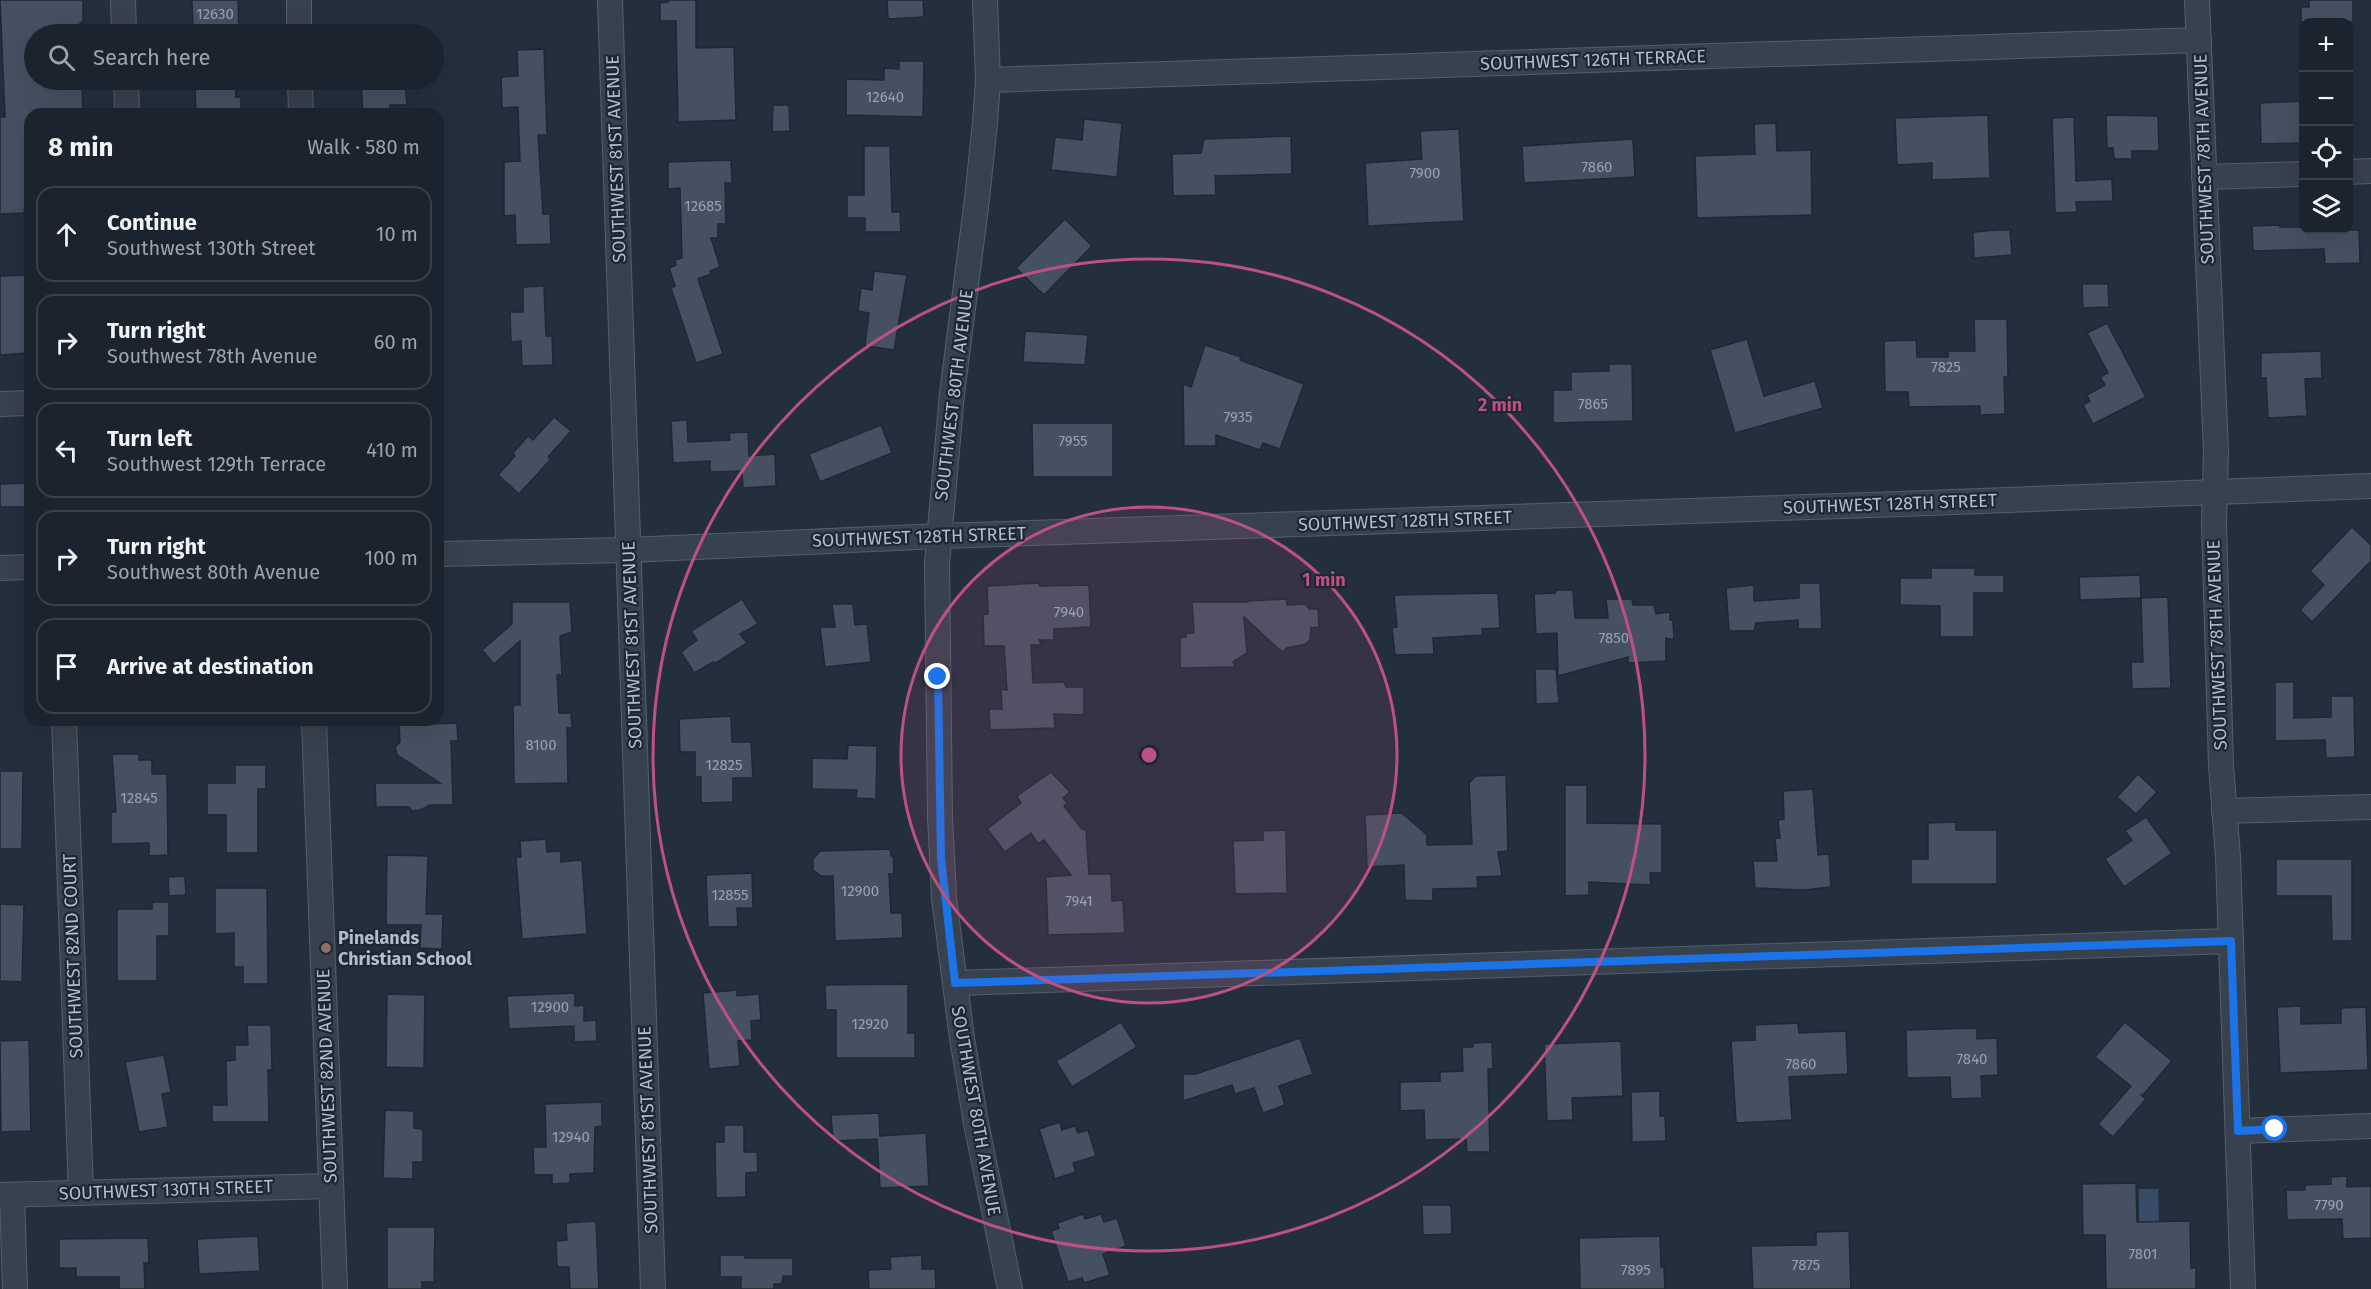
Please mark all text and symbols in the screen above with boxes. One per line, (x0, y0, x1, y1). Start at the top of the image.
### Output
house number: 12630 (196, 5, 234, 23)
map controls (2299, 18, 2353, 234)
button: + (2299, 18, 2353, 72)
search box (24, 24, 444, 90)
icon: search (45, 41, 78, 74)
text: Search here (93, 44, 211, 71)
street label: SOUTHWEST 126TH TERRACE (1480, 45, 1706, 75)
street label: SOUTHWEST 78TH AVENUE (2189, 53, 2219, 265)
street label: SOUTHWEST 81ST AVENUE (601, 55, 631, 263)
button: − (2299, 72, 2353, 126)
house number: 12640 (866, 88, 904, 106)
button: locate (2299, 126, 2353, 180)
text: 8 min (48, 132, 114, 163)
text: Walk · 580 m (307, 135, 420, 159)
house number: 7860 (1582, 158, 1613, 176)
house number: 7900 (1409, 164, 1441, 182)
button: layers (2299, 180, 2353, 234)
house number: 12685 (684, 197, 722, 215)
text: Continue (107, 209, 197, 236)
icon: ahead (50, 218, 83, 251)
text: 10 m (376, 222, 418, 246)
text: Southwest 130th Street (107, 236, 316, 260)
street label: SOUTHWEST 80TH AVENUE (930, 288, 978, 502)
text: Turn right (107, 317, 206, 344)
icon: right (50, 326, 83, 359)
text: 60 m (374, 330, 418, 354)
text: Southwest 78th Avenue (107, 344, 317, 368)
house number: 7825 (1931, 358, 1961, 376)
text: 2 min (1478, 394, 1522, 416)
house number: 7865 (1578, 395, 1608, 413)
house number: 7935 (1224, 408, 1252, 426)
text: Turn left (107, 425, 192, 452)
house number: 7955 (1058, 432, 1088, 450)
icon: left (50, 434, 83, 467)
text: 410 m (366, 438, 418, 462)
text: Southwest 129th Terrace (107, 452, 326, 476)
street label: SOUTHWEST 128TH STREET (1783, 489, 1998, 519)
street label: SOUTHWEST 128TH STREET (1298, 506, 1513, 536)
street label: SOUTHWEST 128TH STREET (812, 522, 1027, 552)
text: Turn right (107, 533, 206, 560)
street label: SOUTHWEST 78TH AVENUE (2202, 539, 2232, 751)
street label: SOUTHWEST 81ST AVENUE (617, 541, 647, 749)
icon: right (50, 542, 83, 575)
text: 100 m (365, 546, 418, 570)
text: Southwest 80th Avenue (107, 560, 320, 584)
text: 1 min (1302, 569, 1346, 591)
house number: 7940 (1054, 603, 1084, 621)
house number: 7850 (1599, 629, 1629, 647)
icon: arrive (50, 650, 83, 683)
text: Arrive at destination (107, 653, 314, 680)
route end (924, 663, 950, 689)
house number: 8100 (525, 736, 557, 754)
centre of rings (1139, 745, 1159, 765)
house number: 12825 (706, 756, 742, 774)
house number: 12845 (120, 789, 158, 807)
street label: SOUTHWEST 82ND COURT (58, 853, 88, 1059)
house number: 12900 (841, 882, 879, 900)
house number: 12855 (711, 886, 749, 904)
house number: 7941 (1065, 892, 1093, 910)
place label: Pinelands Christian School (338, 927, 472, 970)
marker: Pinelands Christian School (319, 941, 333, 955)
street label: SOUTHWEST 82ND AVENUE (312, 968, 342, 1184)
house number: 12900 (531, 998, 569, 1016)
street label: SOUTHWEST 80TH AVENUE (947, 1004, 1005, 1218)
house number: 12920 (851, 1015, 889, 1033)
street label: SOUTHWEST 81ST AVENUE (633, 1026, 663, 1234)
house number: 7840 (1957, 1050, 1987, 1068)
house number: 7860 (1786, 1055, 1817, 1073)
route start (2261, 1115, 2287, 1141)
house number: 12940 (552, 1128, 590, 1146)
street label: SOUTHWEST 130TH STREET (59, 1175, 274, 1205)
house number: 7790 (2314, 1196, 2344, 1214)
house number: 7801 (2128, 1245, 2158, 1263)
house number: 7875 (1792, 1256, 1820, 1274)
house number: 7895 (1621, 1261, 1651, 1279)

